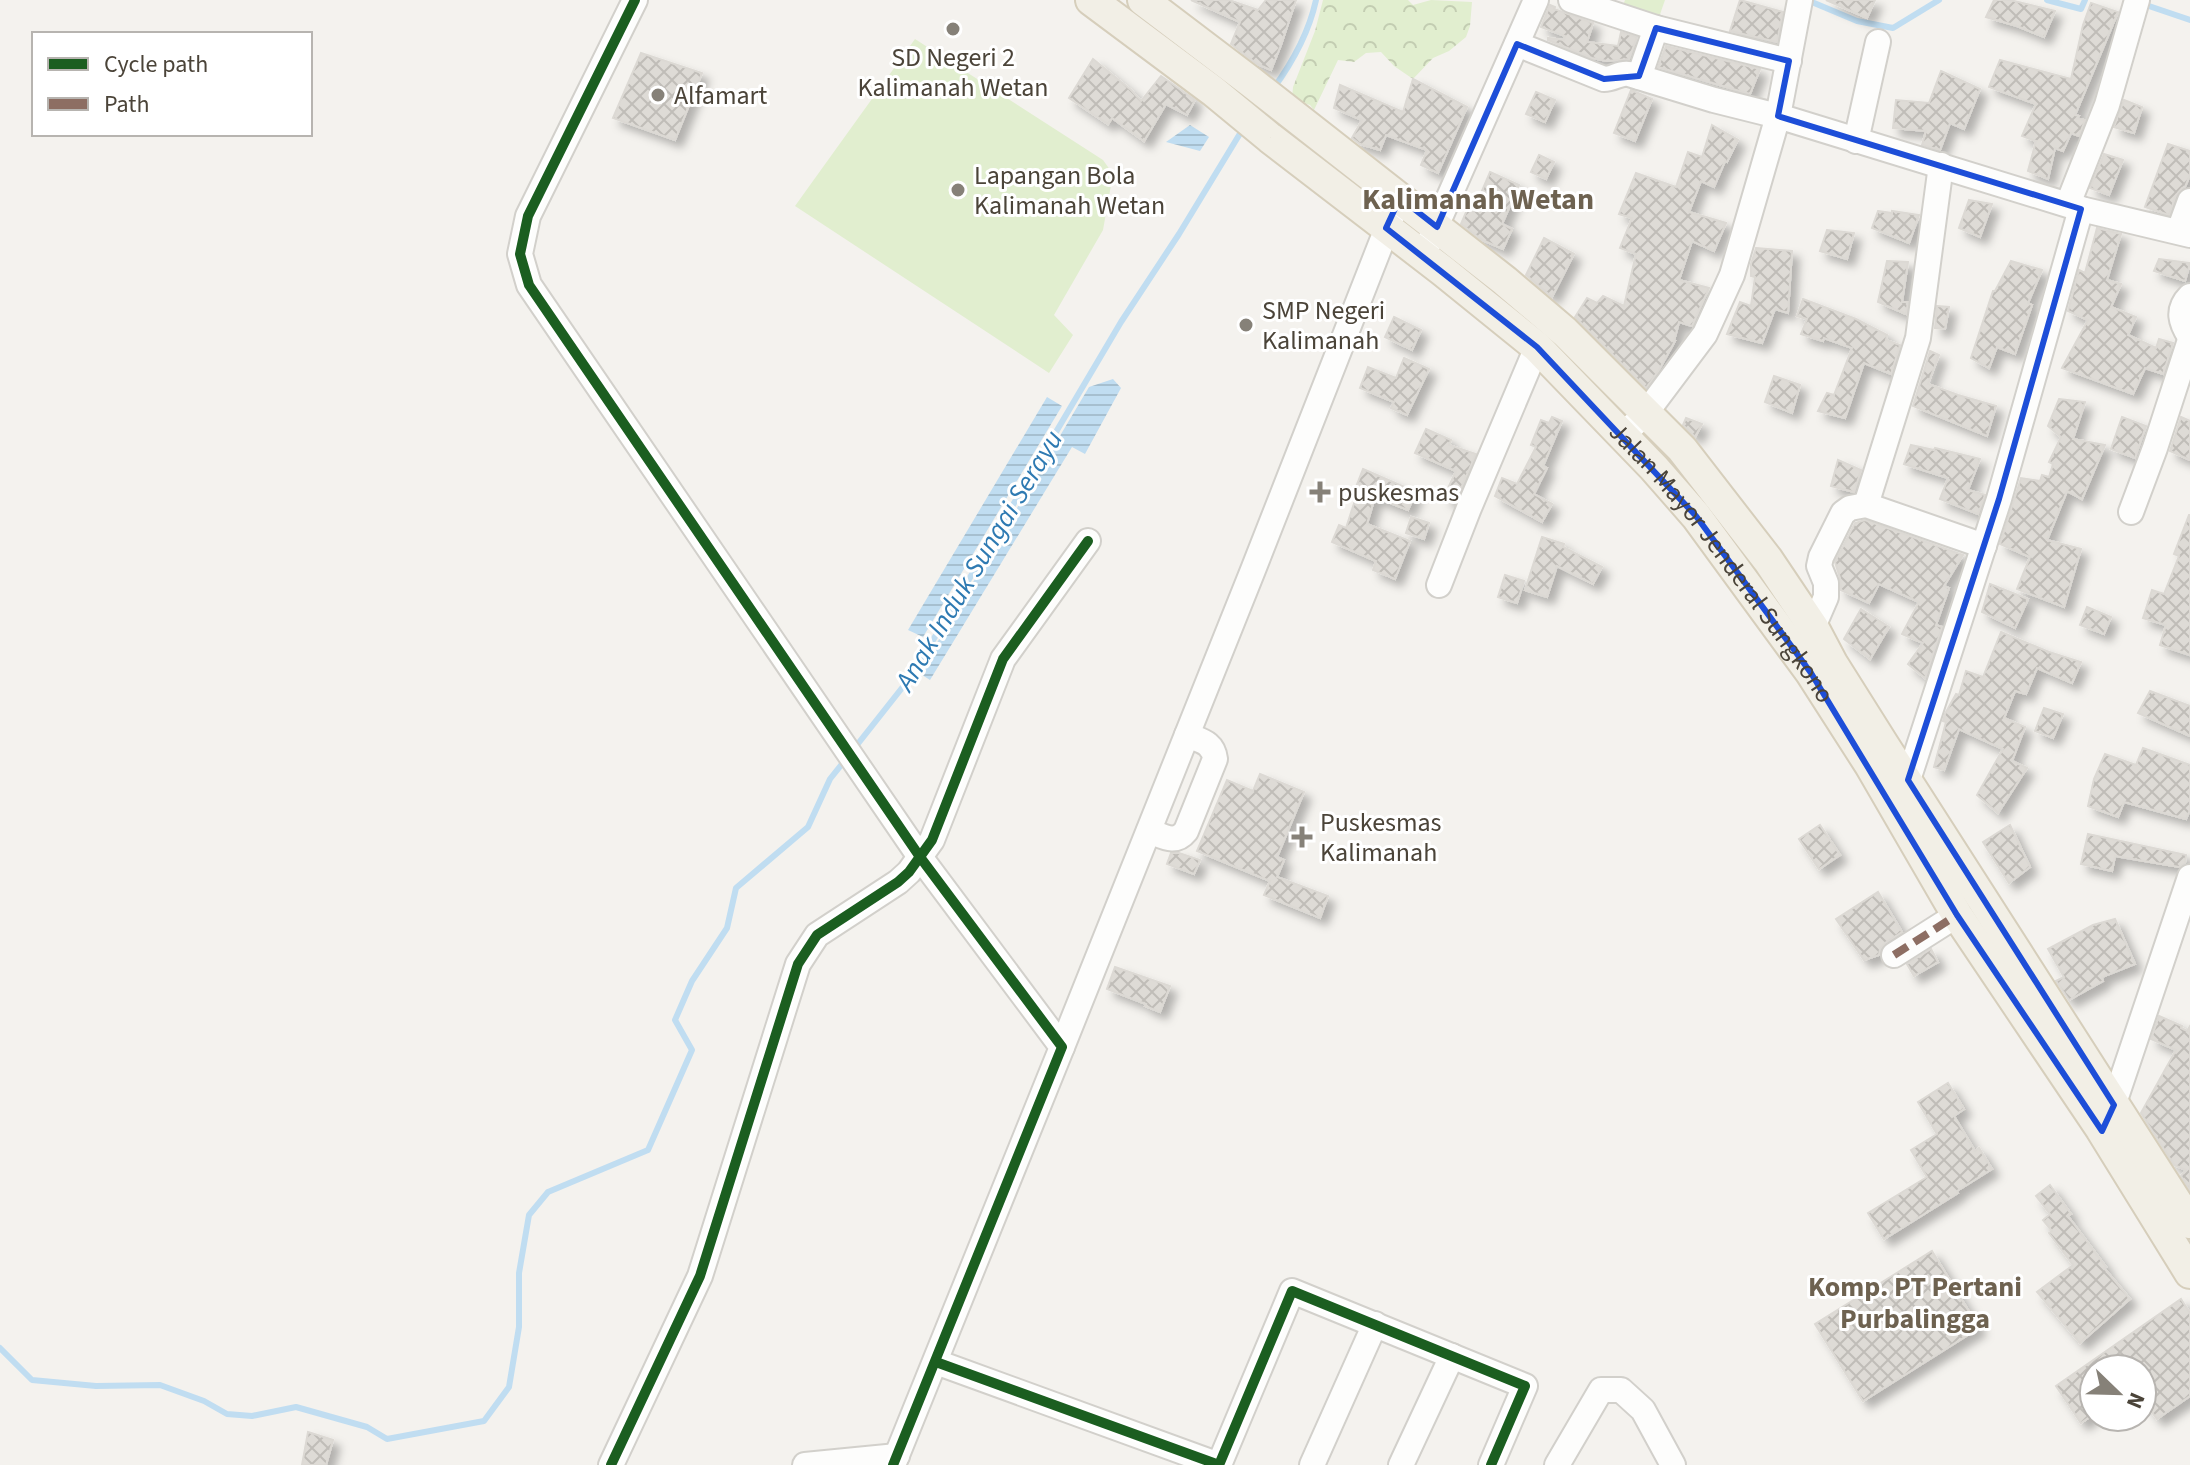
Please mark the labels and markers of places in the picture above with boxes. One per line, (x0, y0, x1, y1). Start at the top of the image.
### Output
marker: SD Negeri 2 Kalimanah Wetan (944, 20, 962, 38)
place label: SD Negeri 2 Kalimanah Wetan (857, 39, 1049, 106)
place label: Alfamart (674, 77, 768, 114)
marker: Alfamart (649, 86, 667, 104)
place label: Lapangan Bola Kalimanah Wetan (974, 157, 1165, 224)
marker: Lapangan Bola Kalimanah Wetan (949, 181, 967, 199)
place label: SMP Negeri Kalimanah (1262, 292, 1385, 359)
marker: SMP Negeri Kalimanah (1237, 316, 1255, 334)
place label: puskesmas (1338, 474, 1459, 511)
marker: puskesmas (1309, 481, 1331, 503)
place label: Puskesmas Kalimanah (1320, 804, 1442, 871)
marker: Puskesmas Kalimanah (1291, 826, 1313, 848)

